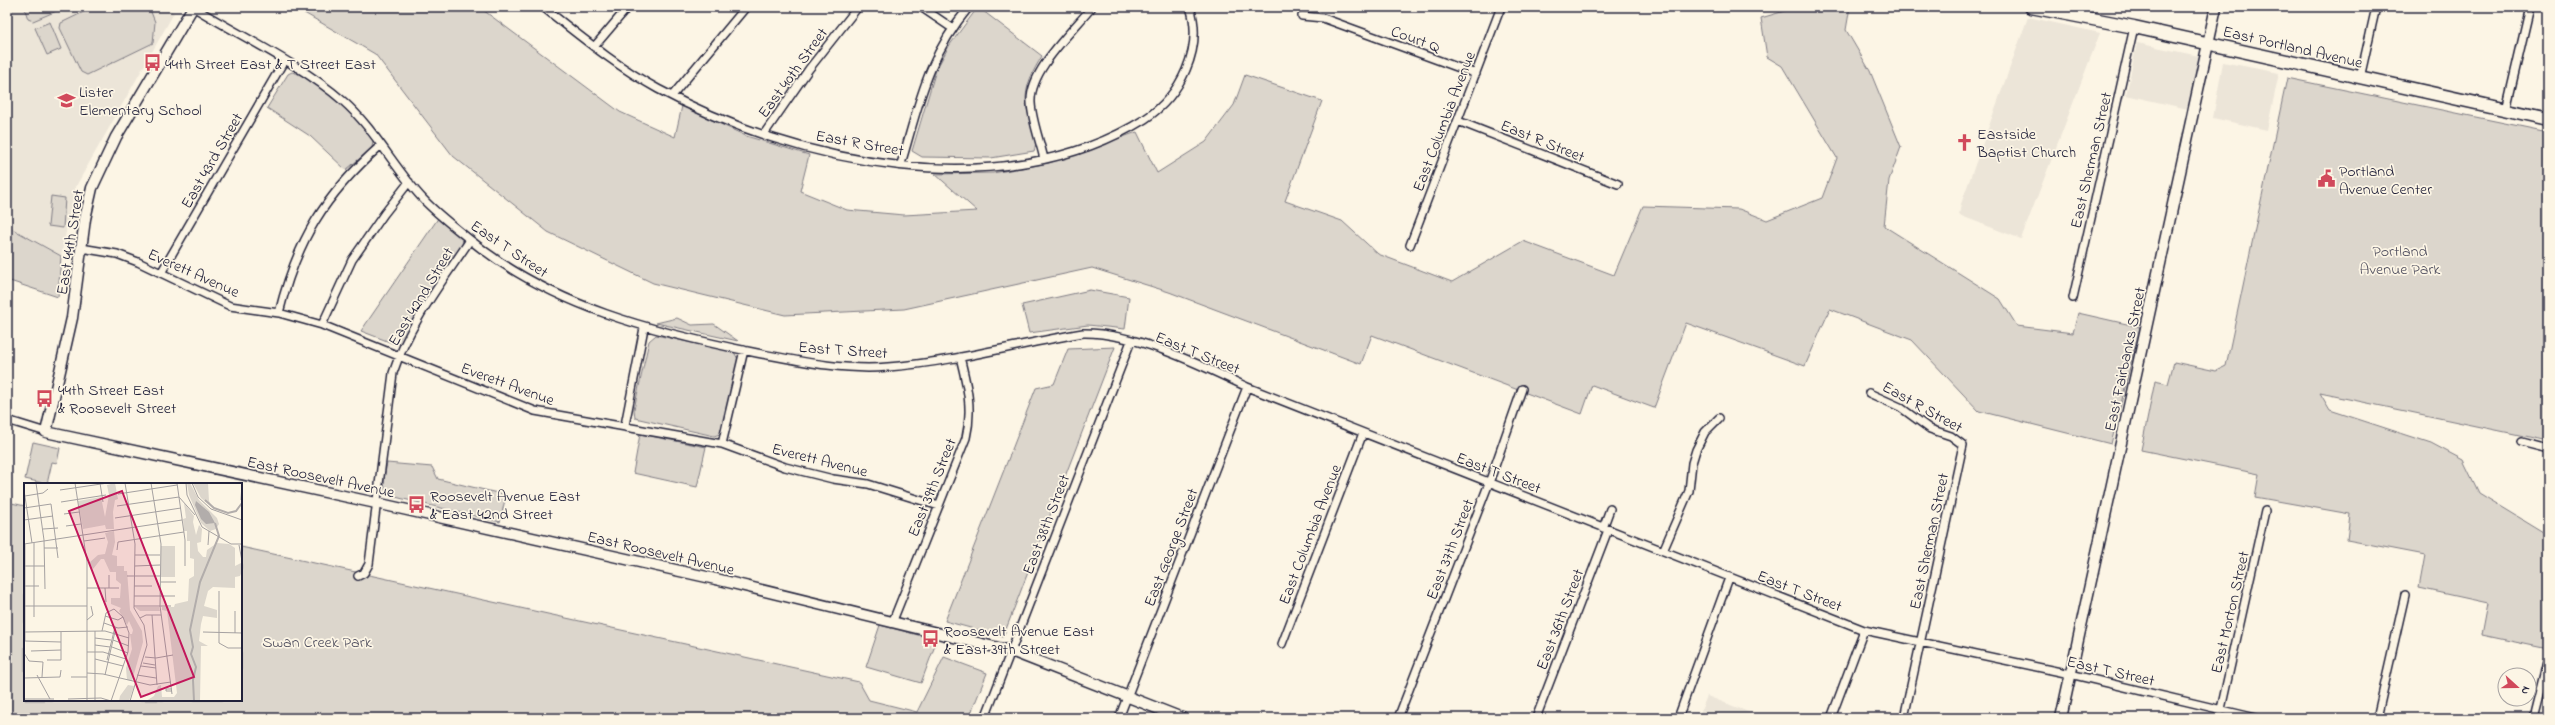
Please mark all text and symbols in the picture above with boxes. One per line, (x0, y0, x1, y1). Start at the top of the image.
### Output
street label: Court Q (1387, 20, 1444, 60)
street label: East Portland Avenue (2220, 20, 2366, 76)
street label: East 40th Street (753, 22, 835, 123)
street label: East Columbia Avenue (1407, 47, 1483, 195)
bus stop icon: 44th Street East & T Street East (142, 53, 162, 73)
place label: 44th Street East & T Street East (165, 53, 377, 77)
place label: Lister Elementary School (79, 81, 202, 123)
street label: East Sherman Street (2065, 89, 2119, 231)
school or university icon: Lister Elementary School (56, 90, 76, 110)
street label: East 43rd Street (176, 108, 250, 213)
street label: East R Street (1496, 114, 1589, 170)
place label: Eastside Baptist Church (1976, 123, 2076, 165)
street label: East R Street (814, 124, 906, 164)
church icon: Eastside Baptist Church (1954, 132, 1974, 152)
place label: Portland Avenue Center (2339, 160, 2432, 202)
public building icon: Portland Avenue Center (2316, 169, 2336, 189)
street label: East 44th Street (51, 187, 91, 297)
street label: East T Street (465, 215, 553, 285)
park label: Portland Avenue Park (2360, 240, 2441, 282)
street label: East 42nd Street (383, 242, 461, 351)
street label: Everett Avenue (143, 243, 244, 305)
street label: East Fairbanks Street (2099, 284, 2153, 434)
street label: East T Street (1151, 326, 1244, 382)
street label: East T Street (797, 336, 889, 366)
street label: Everett Avenue (457, 357, 558, 413)
street label: East R Street (1877, 376, 1967, 440)
place label: 44th Street East & Roosevelt Street (58, 379, 177, 421)
bus stop icon: 44th Street East & Roosevelt Street (35, 388, 55, 408)
street label: East 39th Street (902, 434, 964, 541)
street label: Everett Avenue (769, 437, 871, 485)
street label: East T Street (1452, 447, 1545, 501)
street label: East Roosevelt Avenue (245, 451, 397, 505)
street label: East Columbia Avenue (1273, 460, 1349, 608)
street label: East 38th Street (1017, 470, 1077, 578)
street label: East Sherman Street (1904, 470, 1956, 612)
inset map (24, 483, 242, 701)
street label: East George Street (1138, 484, 1206, 610)
place label: Roosevelt Avenue East & East 42nd Street (430, 485, 581, 527)
bus stop icon: Roosevelt Avenue East & East 42nd Street (407, 494, 427, 514)
street label: East 37th Street (1421, 495, 1481, 604)
street label: East Roosevelt Avenue (585, 525, 737, 583)
street label: East Morton Street (2205, 548, 2257, 676)
street label: East 36th Street (1531, 565, 1591, 674)
street label: East T Street (1753, 565, 1846, 619)
place label: Roosevelt Avenue East & East 39th Street (944, 620, 1095, 662)
bus stop icon: Roosevelt Avenue East & East 39th Street (921, 629, 941, 649)
park label: Swan Creek Park (262, 631, 373, 655)
street label: East T Street (2064, 650, 2157, 694)
north arrow (2497, 667, 2537, 707)
text: N (2517, 684, 2534, 697)

